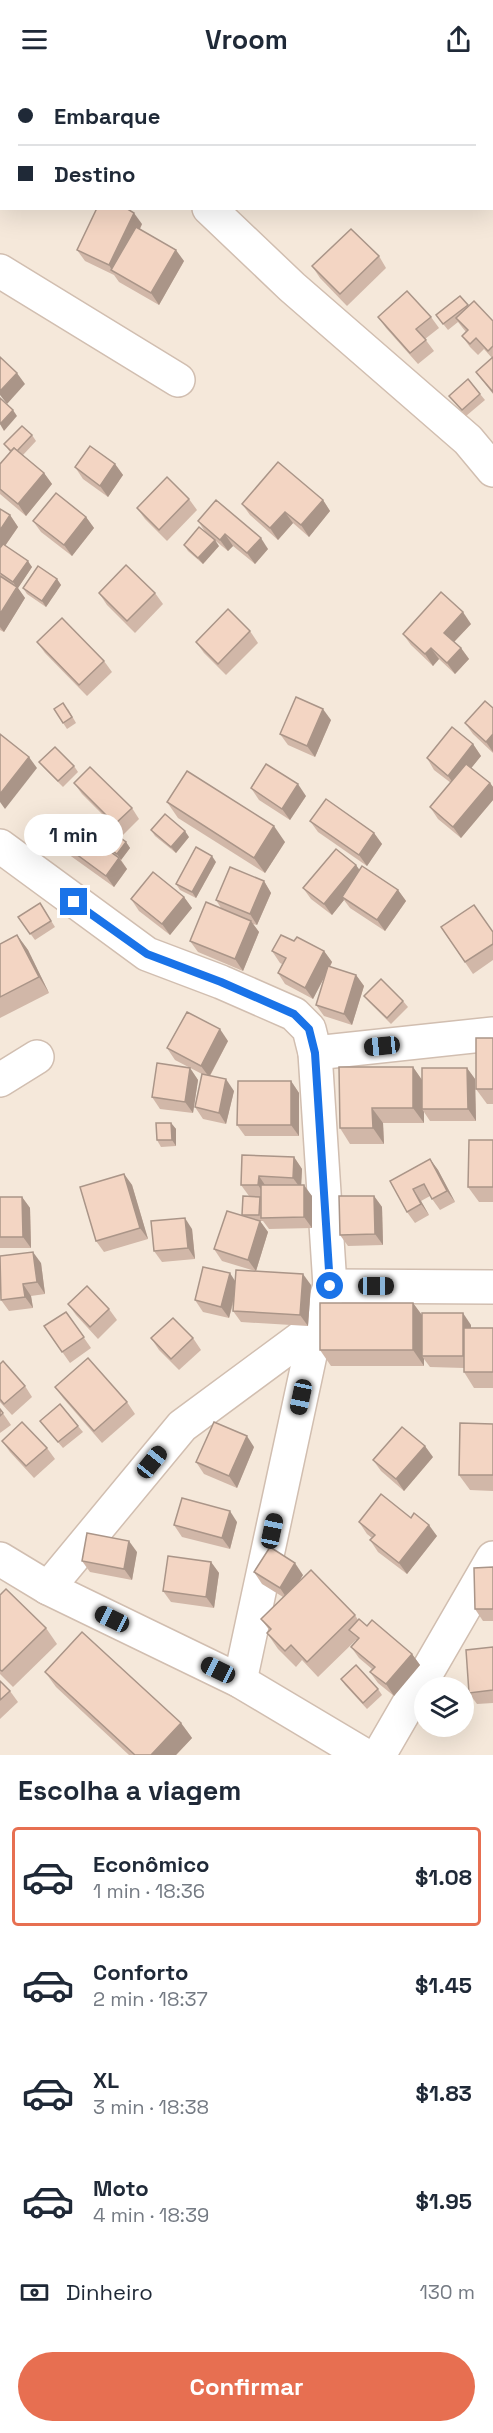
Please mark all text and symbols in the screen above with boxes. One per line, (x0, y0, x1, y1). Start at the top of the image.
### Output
text: Vroom (205, 22, 288, 57)
icon: menu (18, 23, 51, 56)
icon: share (442, 23, 475, 56)
text: Embarque (54, 102, 160, 130)
text: Destino (54, 160, 136, 188)
callout: 1 min (25, 815, 124, 857)
text: 1 min (49, 822, 98, 848)
route end (60, 888, 87, 915)
car (363, 1035, 401, 1057)
route start (316, 1272, 343, 1299)
car (358, 1277, 394, 1295)
car (288, 1378, 314, 1416)
car (134, 1442, 170, 1482)
car (259, 1512, 285, 1550)
car (92, 1603, 132, 1635)
car (198, 1654, 238, 1686)
map controls (414, 1677, 474, 1737)
button: layers (414, 1677, 474, 1737)
text: Escolha a viagem (18, 1773, 241, 1808)
icon: car (21, 1850, 75, 1904)
text: Econômico (93, 1850, 210, 1878)
text: $1.08 (415, 1863, 472, 1891)
text: 1 min · 18:36 (93, 1878, 205, 1904)
icon: car (21, 1958, 75, 2012)
text: Conforto (93, 1958, 188, 1986)
text: $1.45 (415, 1971, 472, 1999)
text: 2 min · 18:37 (93, 1986, 208, 2012)
icon: car (21, 2066, 75, 2120)
text: XL (93, 2066, 119, 2094)
text: $1.83 (416, 2079, 472, 2107)
text: 3 min · 18:38 (93, 2094, 209, 2120)
icon: car (21, 2174, 75, 2228)
text: Moto (93, 2174, 149, 2202)
text: $1.95 (415, 2187, 472, 2215)
text: 4 min · 18:39 (93, 2202, 209, 2228)
icon: cash (18, 2276, 51, 2309)
text: Dinheiro (66, 2278, 153, 2306)
text: 130 m (419, 2279, 475, 2305)
button: Confirmar (18, 2352, 475, 2421)

